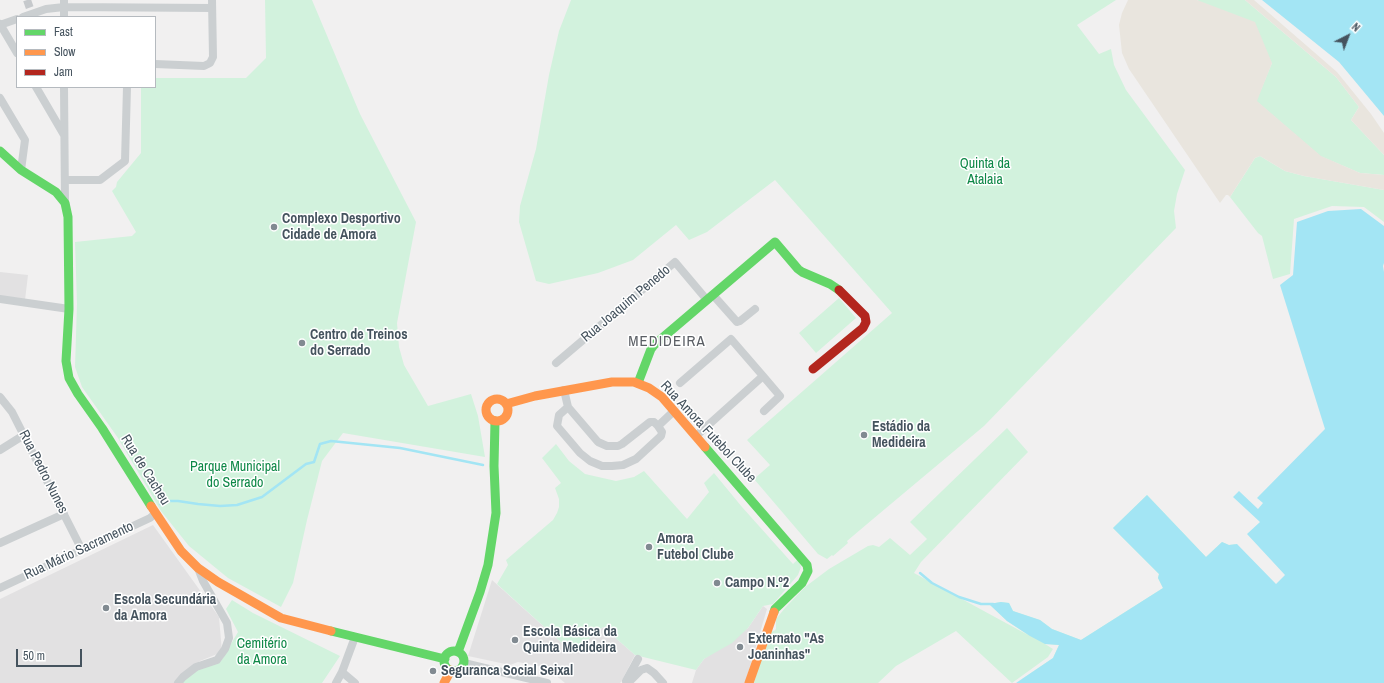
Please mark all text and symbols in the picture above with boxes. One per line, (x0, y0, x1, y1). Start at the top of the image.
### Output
legend (16, 16, 156, 88)
north arrow (1328, 16, 1368, 56)
text: N (1349, 20, 1363, 34)
text: Fast (54, 24, 73, 40)
text: Slow (54, 44, 75, 60)
text: Jam (54, 64, 73, 80)
park label: Quinta da Atalaia (960, 156, 1010, 188)
place label: Complexo Desportivo Cidade de Amora (282, 211, 401, 244)
marker: Complexo Desportivo Cidade de Amora (269, 222, 279, 232)
street label: Rua Joaquim Penedo (578, 262, 674, 346)
place label: Centro de Treinos do Serrado (310, 327, 408, 360)
district label: MEDIDEIRA (628, 333, 706, 351)
marker: Centro de Treinos do Serrado (297, 338, 307, 348)
street label: Rua Amora Futebol Clube (657, 378, 759, 486)
place label: Estádio da Medideira (872, 419, 930, 452)
street label: Rua Pedro Nunes (15, 428, 71, 516)
marker: Estádio da Medideira (859, 430, 869, 440)
street label: Rua de Cacheu (117, 432, 173, 508)
park label: Parque Municipal do Serrado (190, 459, 280, 492)
street label: Rua Mário Sacramento (22, 518, 136, 584)
place label: Amora Futebol Clube (657, 531, 734, 564)
marker: Amora Futebol Clube (644, 542, 654, 552)
place label: Campo N.º2 (725, 575, 789, 591)
marker: Campo N.º2 (712, 578, 722, 588)
place label: Escola Secundária da Amora (114, 592, 216, 624)
marker: Escola Secundária da Amora (101, 603, 111, 613)
place label: Escola Básica da Quinta Medideira (523, 624, 617, 656)
place label: Externato "As Joaninhas" (748, 631, 824, 664)
marker: Escola Básica da Quinta Medideira (510, 635, 520, 645)
park label: Cemitério da Amora (237, 636, 287, 668)
scale bar (18, 641, 84, 667)
marker: Externato "As Joaninhas" (735, 642, 745, 652)
text: 50 m (23, 648, 45, 664)
place label: Seguranca Social Seixal (441, 663, 573, 679)
marker: Seguranca Social Seixal (428, 666, 438, 676)

